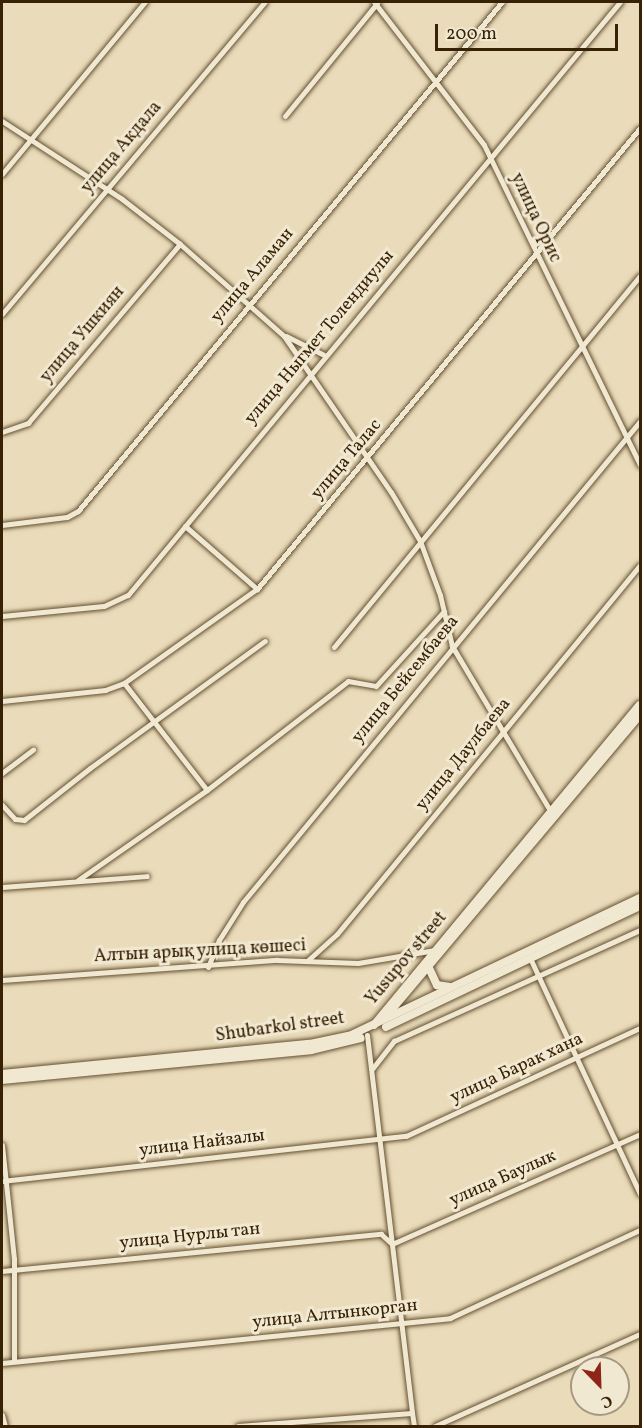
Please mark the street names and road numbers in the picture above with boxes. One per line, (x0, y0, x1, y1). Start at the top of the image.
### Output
street label: улица Акдала (77, 97, 167, 199)
street label: улица Орис (505, 170, 565, 266)
street label: улица Аламан (207, 224, 299, 328)
street label: улица Ныгмет Толендиулы (240, 246, 400, 430)
street label: улица Ушкиян (36, 282, 130, 388)
street label: улица Талас (307, 415, 387, 505)
street label: улица Бейсембаева (348, 612, 464, 748)
street label: улица Даулбаева (412, 694, 516, 816)
street label: Yusupov street (361, 908, 453, 1010)
street label: Алтын арық улица көшесі (93, 936, 307, 968)
street label: Shubarkol street (214, 1008, 346, 1048)
street label: улица Барак хана (447, 1029, 587, 1109)
street label: улица Найзалы (138, 1126, 266, 1162)
street label: улица Баулык (446, 1146, 560, 1212)
street label: улица Нурлы тан (118, 1219, 262, 1255)
street label: улица Алтынкорган (251, 1296, 419, 1334)

